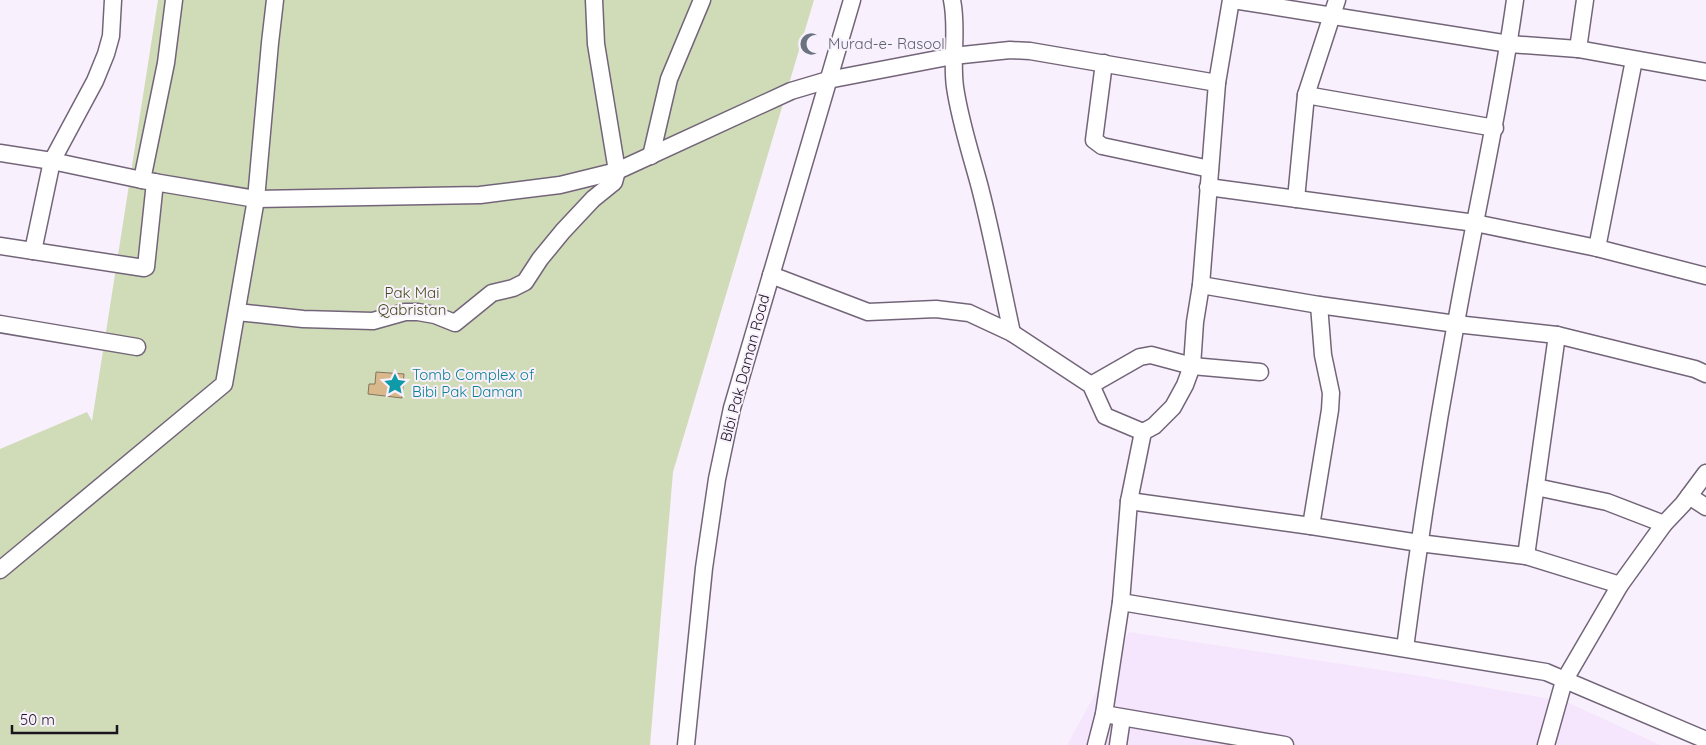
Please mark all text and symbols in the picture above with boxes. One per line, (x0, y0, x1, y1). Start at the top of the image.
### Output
mosque icon: Murad-e- Rasool (798, 31, 824, 57)
place label: Murad-e- Rasool (828, 34, 945, 53)
park label: Pak Mai Qabristan (378, 283, 446, 319)
street label: Bibi Pak Daman Road (716, 292, 773, 444)
place label: Tomb Complex of Bibi Pak Daman (412, 365, 535, 401)
place icon: Tomb Complex of Bibi Pak Daman (382, 371, 408, 397)
scale bar (12, 702, 118, 734)
text: 50 m (20, 710, 55, 729)

